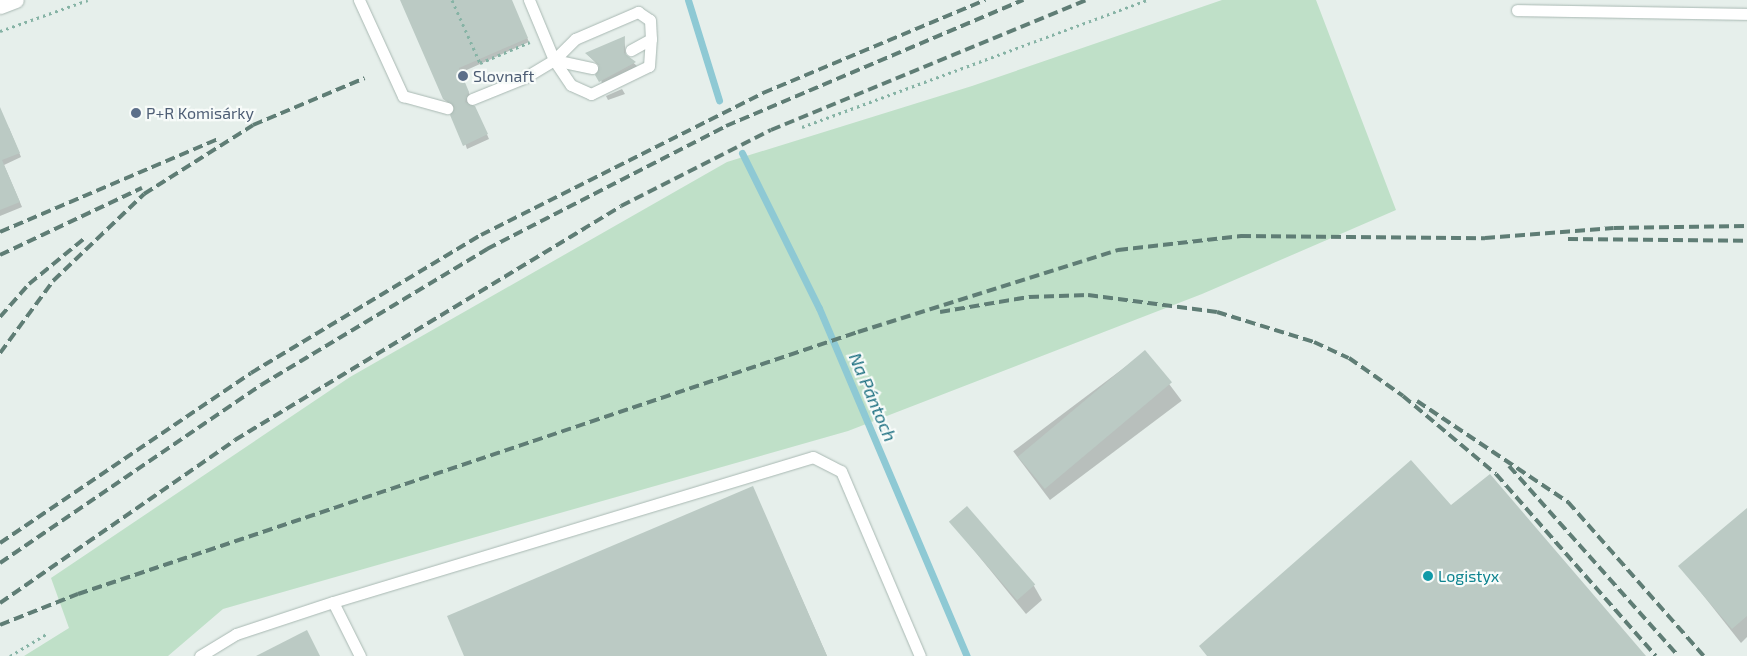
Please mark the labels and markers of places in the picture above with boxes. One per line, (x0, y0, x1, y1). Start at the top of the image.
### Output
place label: Slovnaft (473, 66, 534, 86)
marker: Slovnaft (457, 70, 469, 82)
place label: P+R Komisárky (146, 103, 254, 123)
marker: P+R Komisárky (130, 107, 142, 119)
place label: Logistyx (1438, 566, 1499, 586)
marker: Logistyx (1422, 570, 1434, 582)

